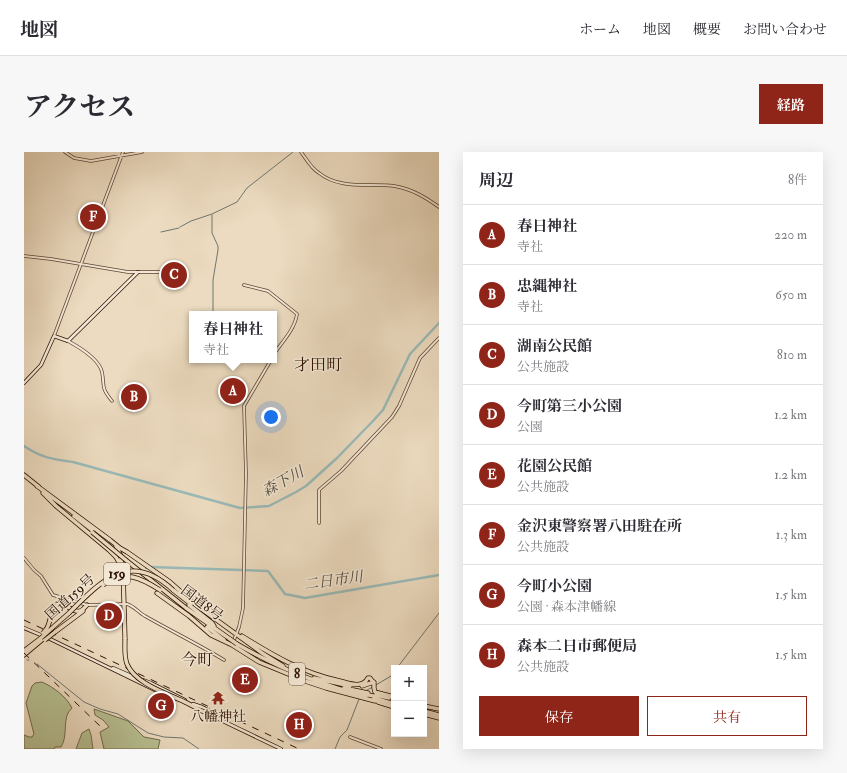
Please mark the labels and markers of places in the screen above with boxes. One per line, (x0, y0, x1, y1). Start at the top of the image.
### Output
pin: F (80, 202, 106, 232)
pin: C (161, 260, 187, 290)
pin: A (220, 376, 246, 406)
pin: B (121, 382, 147, 412)
pin: D (96, 601, 122, 631)
pin: E (232, 665, 258, 695)
temple icon: 八幡神社 (210, 690, 226, 706)
pin: G (148, 691, 174, 721)
place label: 八幡神社 (190, 708, 246, 725)
pin: H (286, 710, 312, 740)

